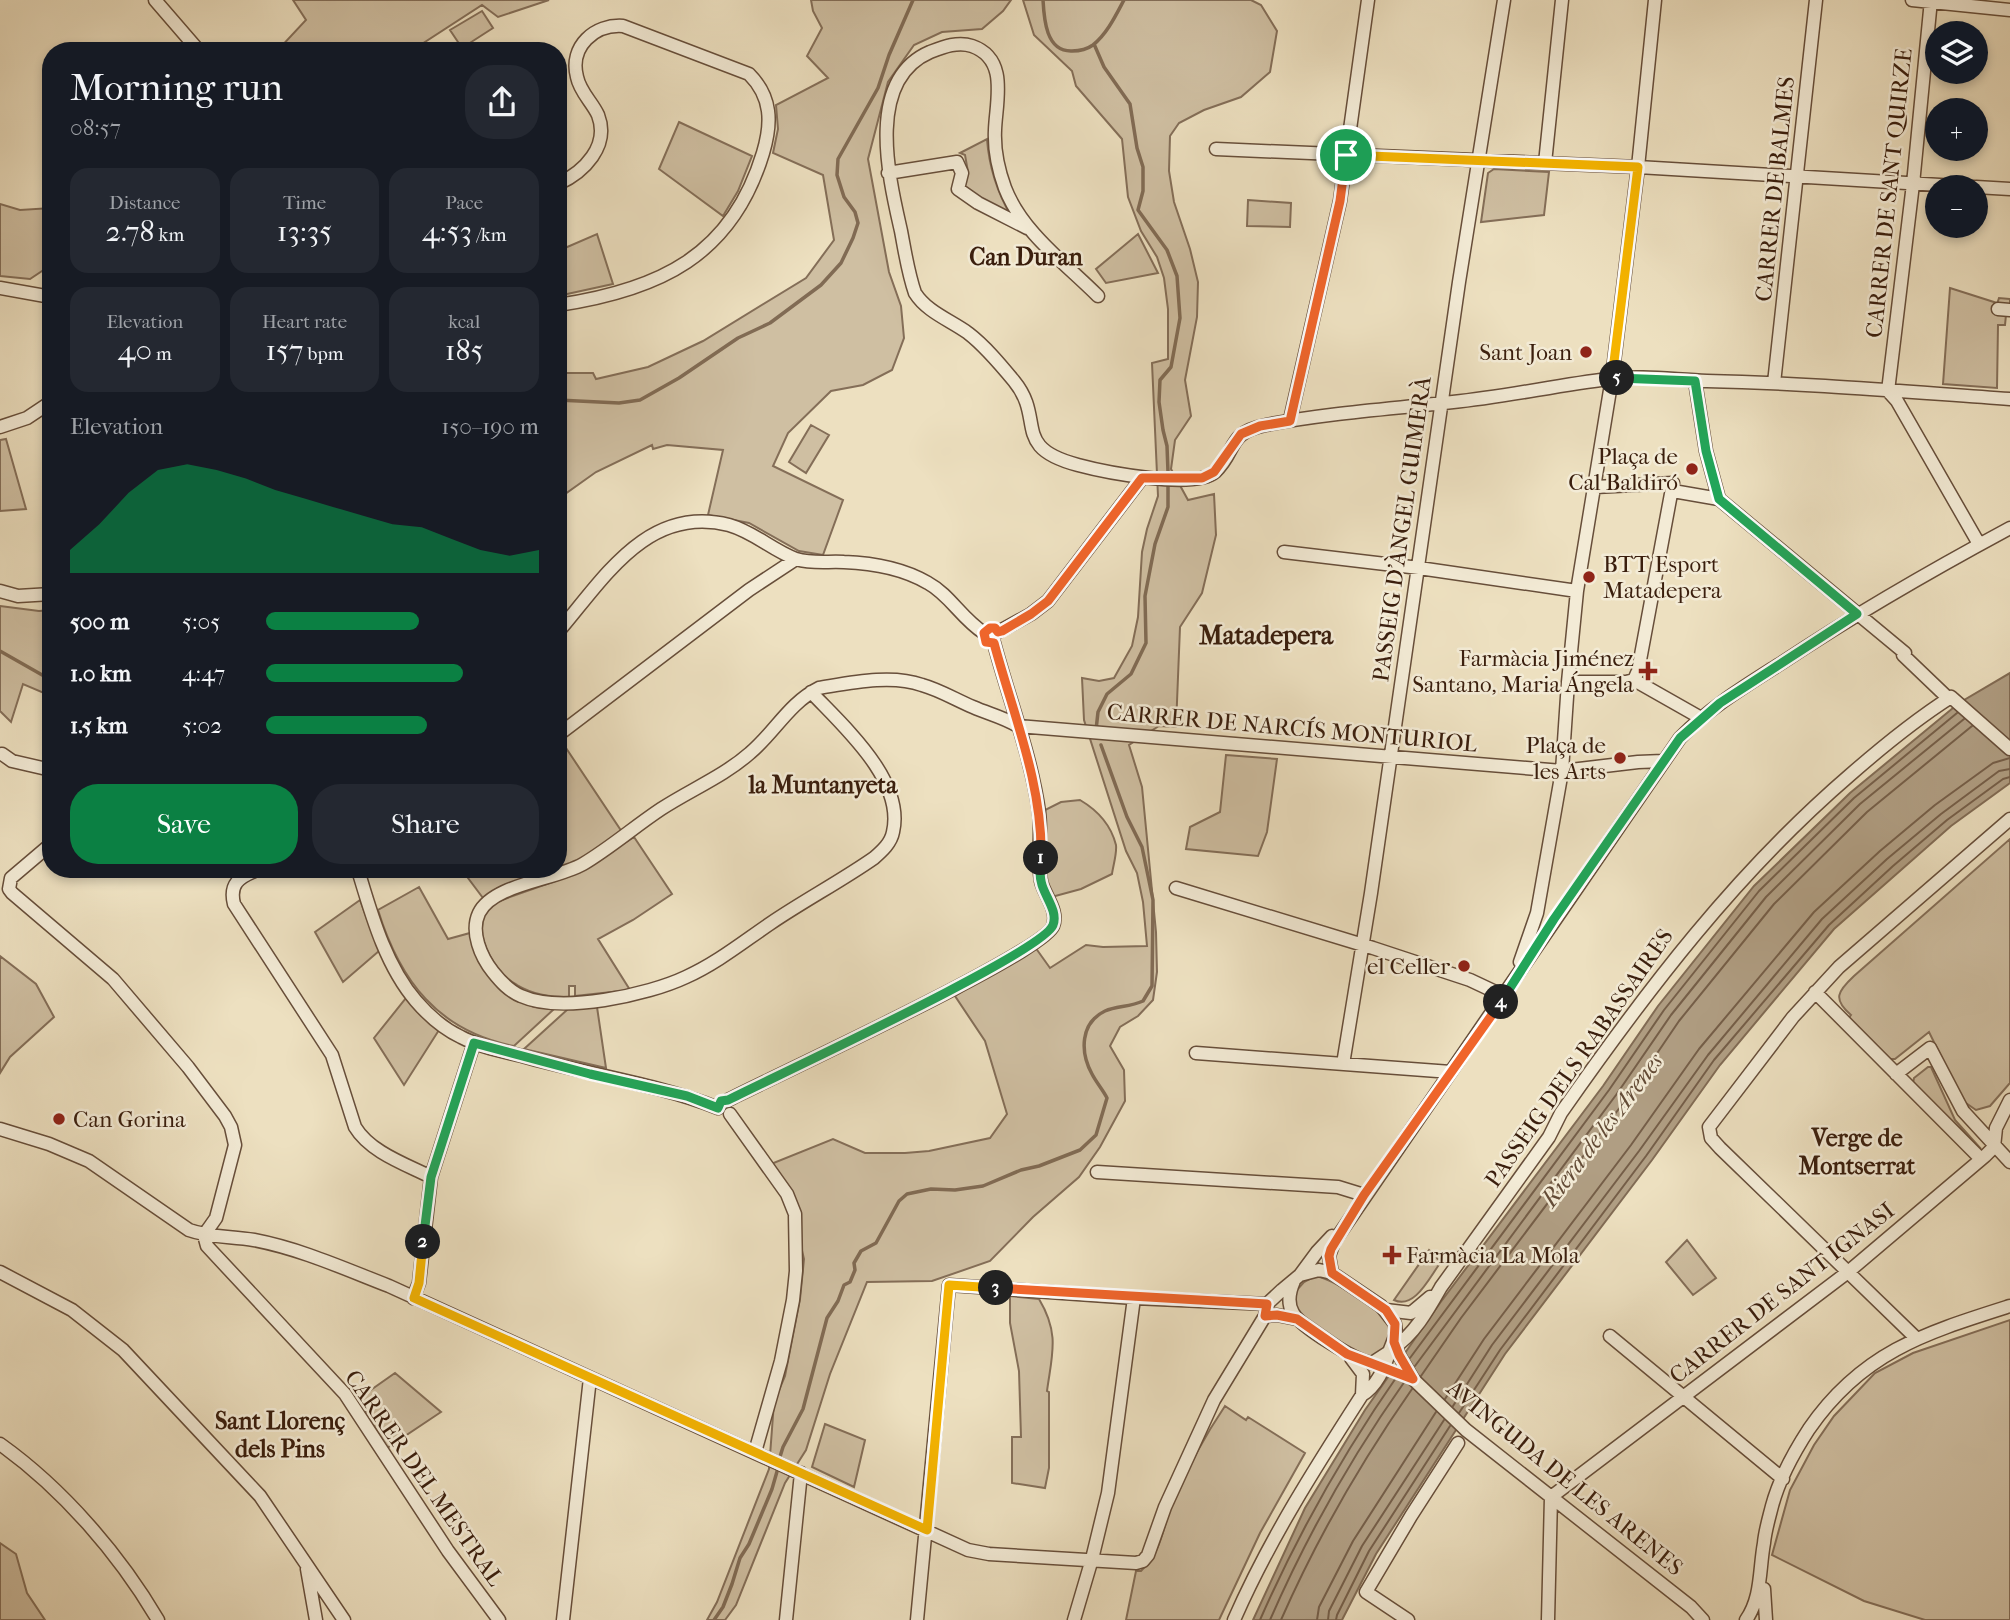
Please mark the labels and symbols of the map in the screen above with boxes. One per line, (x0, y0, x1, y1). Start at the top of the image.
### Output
street label: CARRER DE SANT QUIRZE (1860, 47, 1918, 339)
street label: CARRER DE BALMES (1750, 75, 1800, 303)
pin (1316, 125, 1376, 185)
district label: Can Duran (969, 243, 1084, 271)
place label: Sant Joan (1479, 339, 1573, 366)
marker: Sant Joan (1578, 344, 1594, 360)
pin: 5 (1600, 360, 1634, 396)
street label: PASSEIG D'ÀNGEL GUIMERÀ (1367, 373, 1437, 683)
place label: Plaça de Cal Baldiró (1568, 443, 1678, 496)
marker: Plaça de Cal Baldiró (1684, 461, 1700, 477)
place label: BTT Esport Matadepera (1603, 551, 1722, 604)
marker: BTT Esport Matadepera (1581, 569, 1597, 585)
district label: Matadepera (1199, 620, 1334, 651)
place label: Farmàcia Jiménez Santano, Maria Ángela (1412, 645, 1634, 698)
marker: Farmàcia Jiménez Santano, Maria Ángela (1640, 663, 1656, 679)
street label: CARRER DE NARCÍS MONTURIOL (1106, 698, 1478, 758)
place label: Plaça de les Arts (1526, 732, 1606, 785)
marker: Plaça de les Arts (1612, 750, 1628, 766)
district label: la Muntanyeta (748, 771, 898, 799)
pin: 1 (1024, 840, 1058, 876)
street label: PASSEIG DELS RABASSAIRES (1479, 924, 1679, 1192)
place label: el Celler (1367, 953, 1450, 980)
marker: el Celler (1456, 958, 1472, 974)
pin: 4 (1484, 984, 1518, 1020)
water label: Riera de les Arenes (1534, 1047, 1669, 1214)
place label: Can Gorina (73, 1106, 186, 1133)
marker: Can Gorina (51, 1111, 67, 1127)
district label: Verge de Montserrat (1799, 1124, 1916, 1180)
street label: CARRER DE SANT IGNASI (1664, 1197, 1900, 1389)
pin: 2 (406, 1224, 440, 1260)
place label: Farmàcia La Mola (1406, 1242, 1580, 1269)
marker: Farmàcia La Mola (1384, 1247, 1400, 1263)
pin: 3 (978, 1270, 1014, 1306)
street label: CARRER DEL MESTRAL (339, 1365, 509, 1591)
street label: AVINGUDA DE LES ARENES (1441, 1374, 1688, 1582)
district label: Sant Llorenç dels Pins (215, 1407, 346, 1463)

